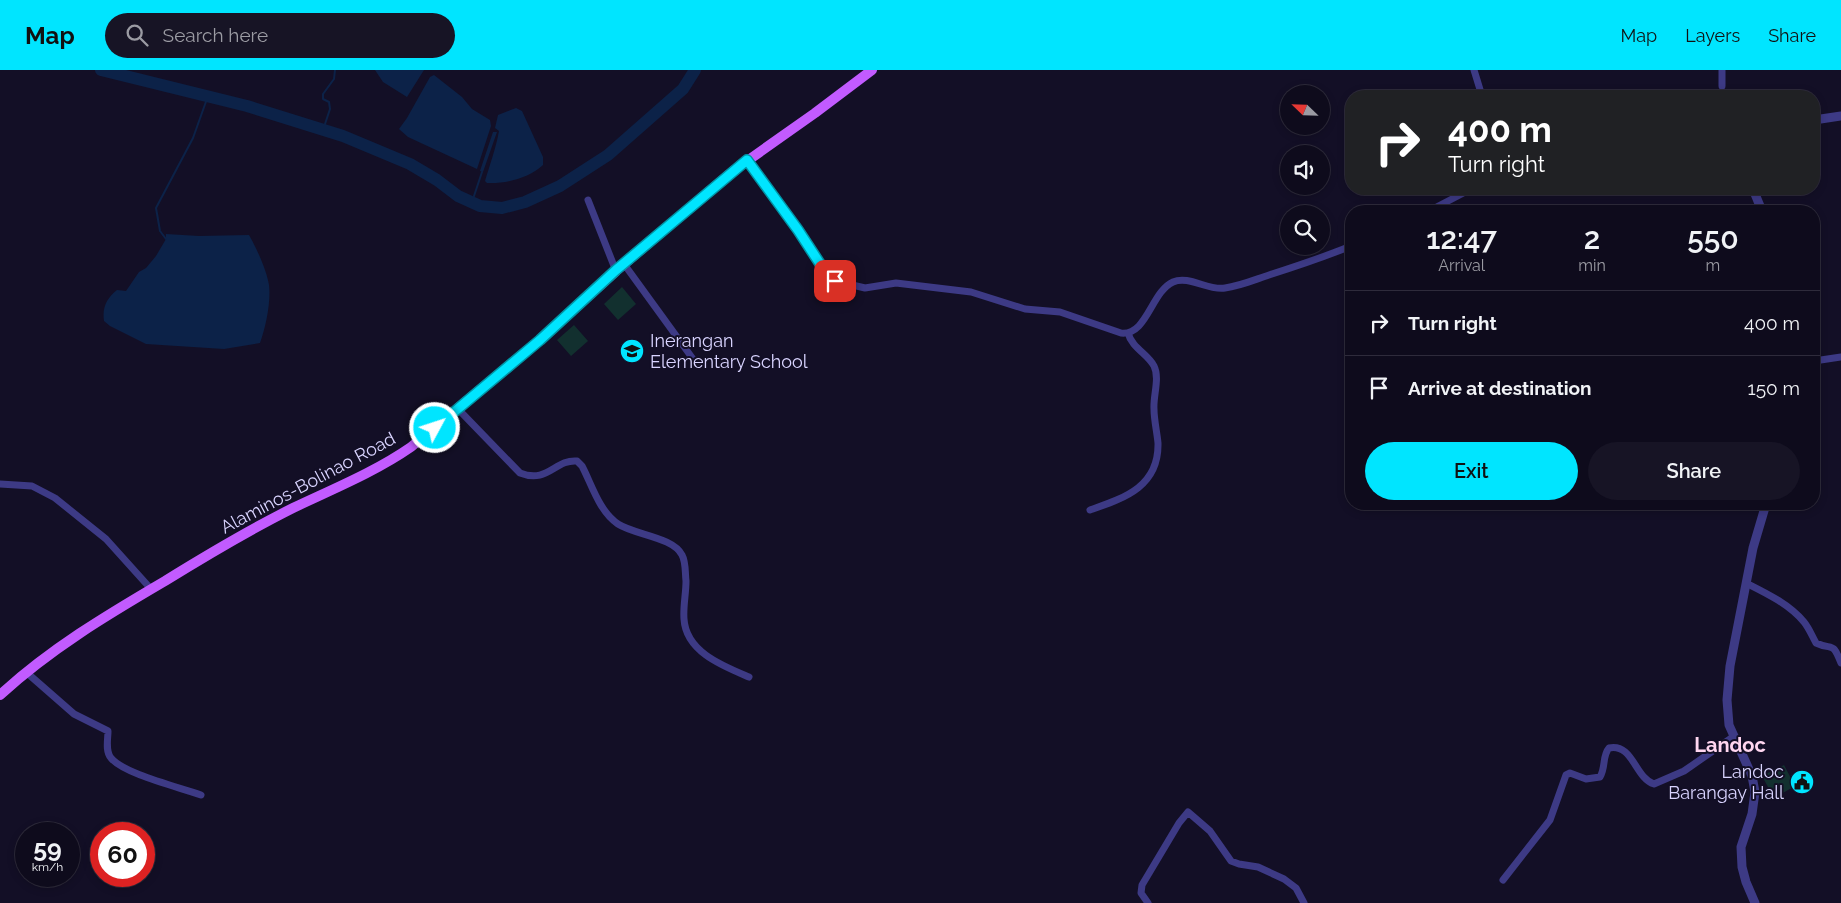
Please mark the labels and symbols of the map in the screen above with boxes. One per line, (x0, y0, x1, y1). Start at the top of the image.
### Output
north arrow (1280, 85, 1330, 135)
pin (814, 260, 856, 302)
place label: Inerangan Elementary School (650, 330, 808, 372)
school or university icon: Inerangan Elementary School (619, 338, 645, 364)
position arrow (408, 401, 460, 453)
street label: Alaminos-Bolinao Road (217, 427, 399, 538)
district label: Landoc (1694, 733, 1766, 757)
place label: Landoc Barangay Hall (1668, 761, 1784, 803)
public building icon: Landoc Barangay Hall (1789, 769, 1815, 795)
speed limit sign: 60 (90, 822, 155, 887)

